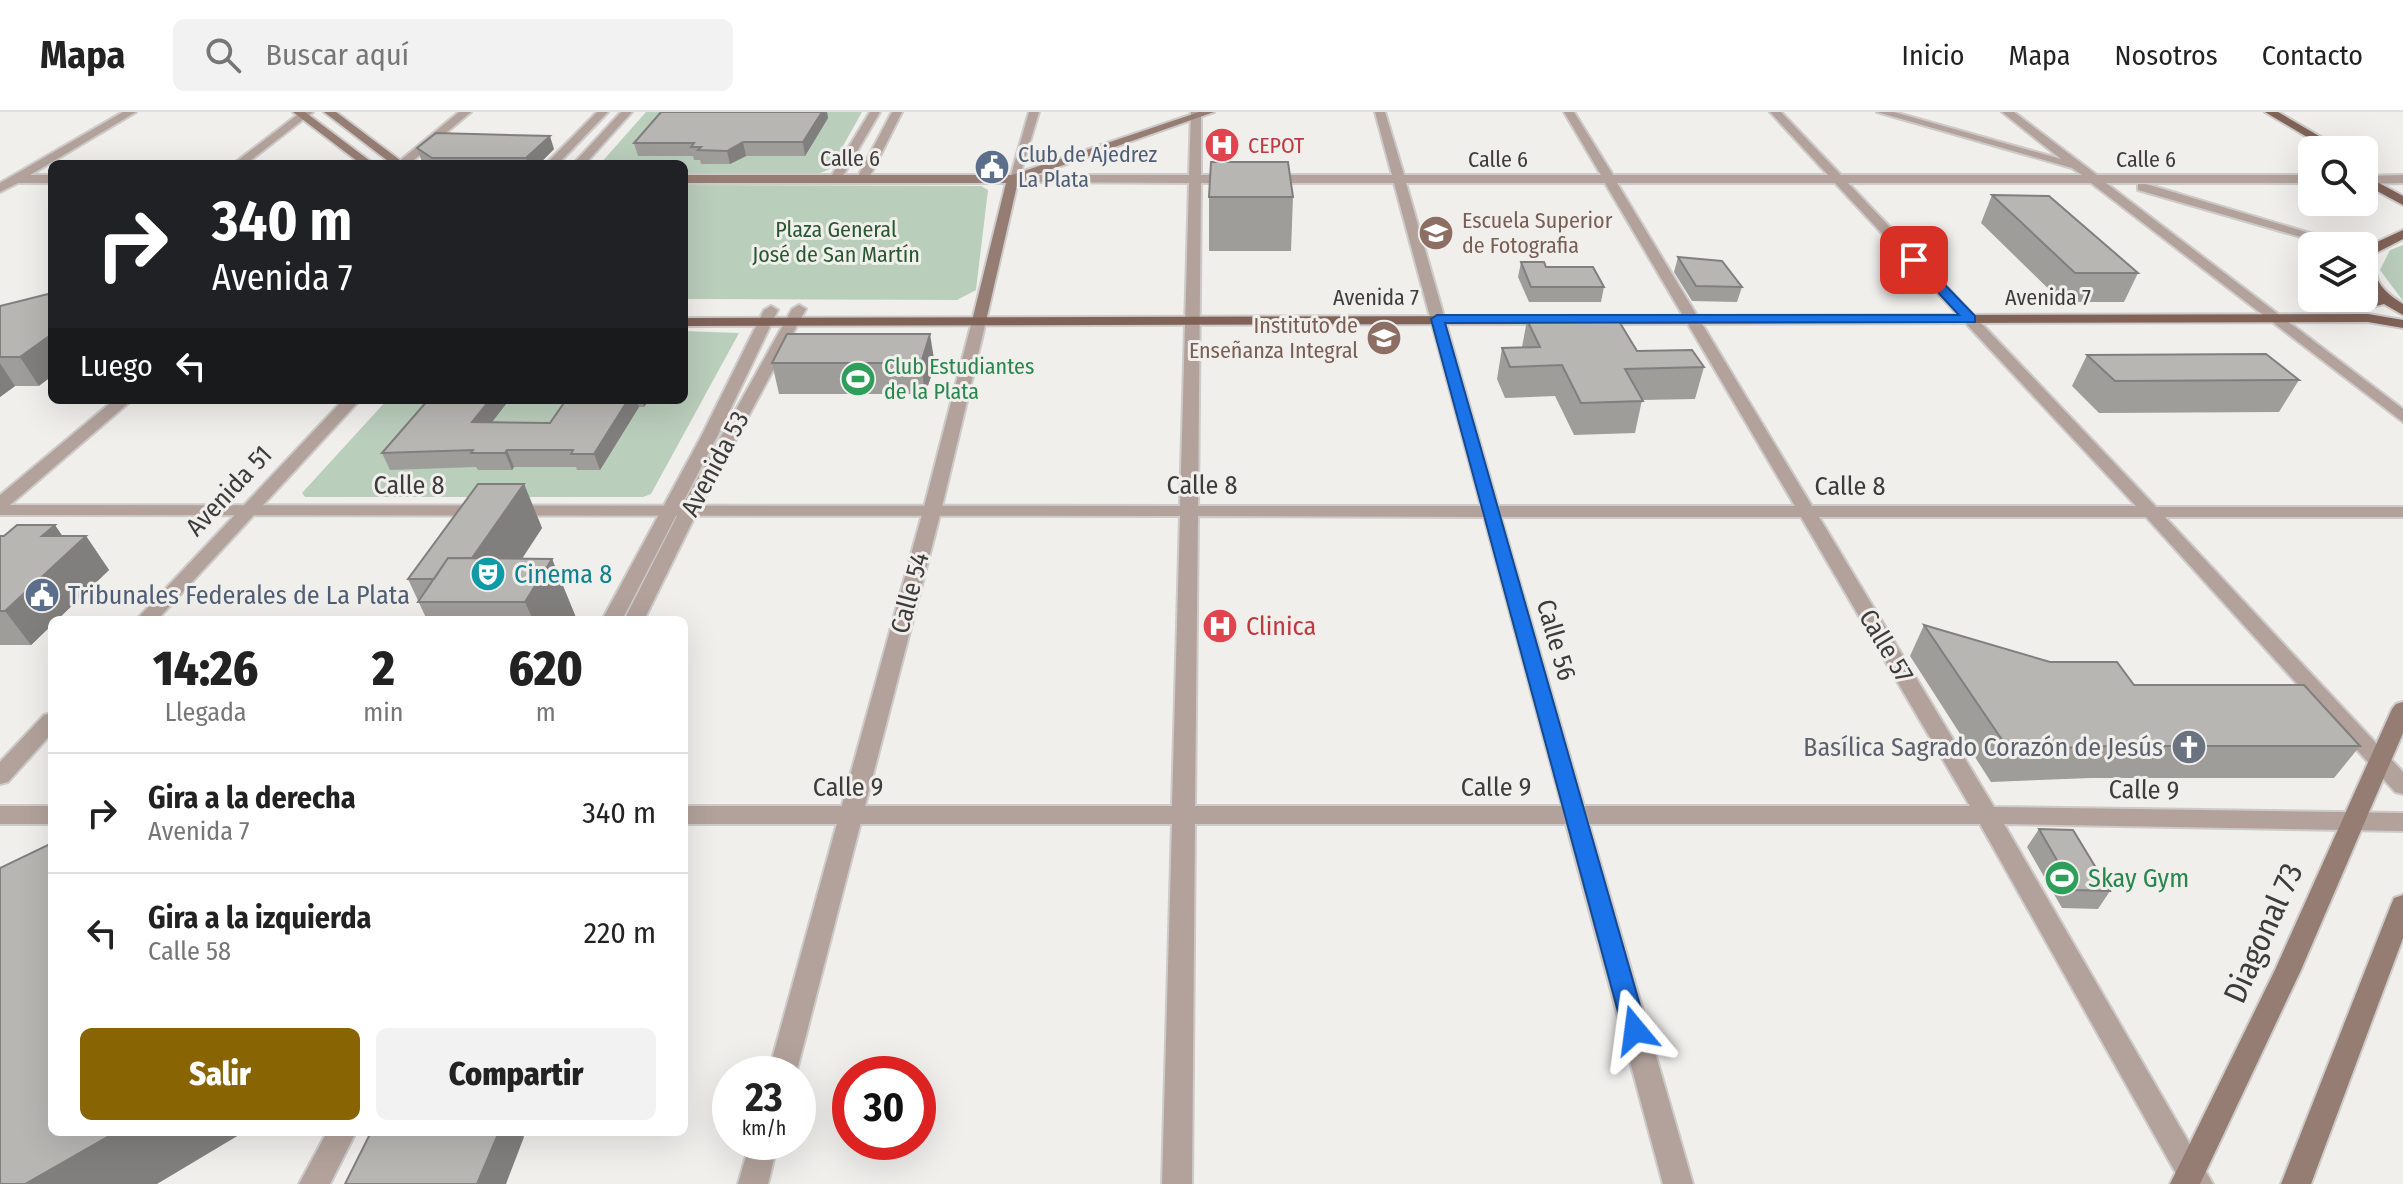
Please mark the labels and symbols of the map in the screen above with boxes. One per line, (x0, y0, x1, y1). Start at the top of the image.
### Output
hospital icon: CEPOT (1203, 126, 1241, 164)
place label: CEPOT (1248, 132, 1305, 159)
place label: Club de Ajedrez La Plata (1018, 141, 1158, 193)
street label: Calle 6 (820, 145, 880, 172)
street label: Calle 6 (1468, 146, 1528, 173)
street label: Calle 6 (2116, 146, 2176, 173)
public building icon: Club de Ajedrez La Plata (973, 148, 1011, 186)
place label: Escuela Superior de Fotografia (1462, 207, 1613, 259)
school or university icon: Escuela Superior de Fotografia (1417, 214, 1455, 252)
park label: Plaza General José de San Martín (752, 216, 920, 268)
pin (1880, 226, 1948, 294)
street label: Avenida 7 (1333, 284, 1419, 311)
street label: Avenida 7 (2005, 284, 2091, 311)
place label: Instituto de Enseñanza Integral (1189, 312, 1358, 364)
school or university icon: Instituto de Enseñanza Integral (1365, 319, 1403, 357)
place label: Club Estudiantes de la Plata (884, 353, 1034, 405)
sports icon: Club Estudiantes de la Plata (839, 360, 877, 398)
street label: Avenida 53 (674, 406, 756, 522)
street label: Avenida 51 (180, 440, 278, 542)
street label: Calle 8 (374, 470, 444, 501)
street label: Calle 8 (1167, 470, 1237, 501)
street label: Calle 8 (1815, 471, 1885, 502)
street label: Calle 54 (884, 549, 936, 637)
theatre icon: Cinema 8 (469, 555, 507, 593)
place label: Cinema 8 (514, 559, 612, 590)
public building icon: Tribunales Federales de La Plata (23, 576, 61, 614)
place label: Tribunales Federales de La Plata (68, 580, 410, 611)
street label: Calle 56 (1530, 596, 1582, 684)
street label: Calle 57 (1852, 604, 1920, 688)
hospital icon: Clinica (1201, 607, 1239, 645)
place label: Clinica (1246, 611, 1316, 642)
church icon: Basílica Sagrado Corazón de Jesús (2170, 728, 2208, 766)
place label: Basílica Sagrado Corazón de Jesús (1803, 732, 2163, 763)
street label: Calle 9 (813, 772, 883, 803)
street label: Calle 9 (1461, 772, 1531, 803)
street label: Calle 9 (2108, 774, 2180, 806)
street label: Diagonal 73 (2215, 857, 2311, 1009)
sports icon: Skay Gym (2043, 859, 2081, 897)
place label: Skay Gym (2088, 863, 2189, 894)
position arrow (1593, 988, 1677, 1072)
speed limit sign: 30 (832, 1056, 936, 1160)

